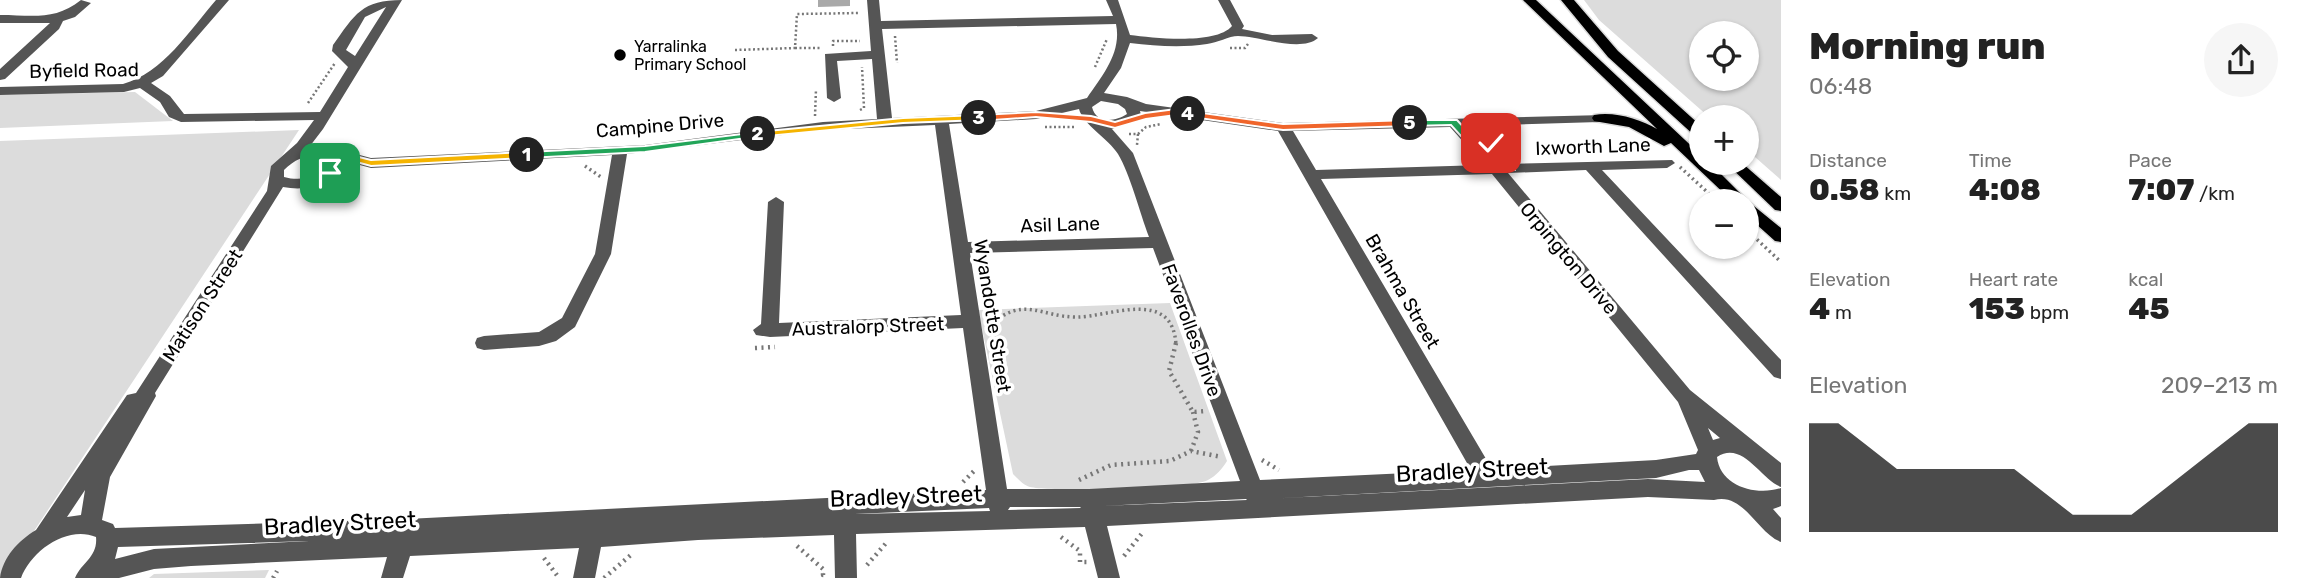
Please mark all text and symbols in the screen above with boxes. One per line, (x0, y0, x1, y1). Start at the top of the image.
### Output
map controls (1689, 21, 1759, 259)
button: locate (1689, 21, 1759, 91)
text: Morning run (1809, 23, 2046, 69)
button: share (2204, 23, 2278, 97)
place label: Yarralinka Primary School (634, 37, 746, 74)
marker: Yarralinka Primary School (612, 47, 628, 63)
street label: Byfield Road (29, 58, 139, 83)
text: 06:48 (1809, 72, 1872, 100)
pin: 4 (1170, 96, 1206, 132)
pin: 3 (962, 100, 996, 136)
text: 4 (1181, 102, 1194, 125)
button: + (1689, 105, 1759, 175)
text: 3 (972, 106, 985, 129)
pin: 5 (1392, 106, 1428, 140)
street label: Campine Drive (595, 108, 725, 143)
text: 5 (1403, 111, 1416, 134)
pin (1461, 113, 1521, 173)
pin: 2 (740, 116, 776, 152)
text: 2 (751, 122, 764, 145)
icon: check (1472, 124, 1510, 162)
street label: Ixworth Lane (1535, 133, 1651, 160)
pin: 1 (510, 138, 544, 172)
pin (300, 143, 360, 203)
text: 1 (522, 143, 531, 166)
text: Distance (1809, 149, 1887, 172)
text: Time (1969, 149, 2012, 172)
text: Pace (2128, 149, 2172, 172)
icon: arrive (311, 154, 349, 192)
text: 0.58 (1809, 172, 1880, 208)
text: 4:08 (1969, 172, 2041, 208)
text: 7:07 (2128, 172, 2194, 208)
text: km (1880, 182, 1911, 205)
text: /km (2194, 182, 2235, 205)
button: − (1689, 189, 1759, 259)
street label: Orpington Drive (1515, 198, 1622, 319)
street label: Asil Lane (1020, 212, 1100, 237)
street label: Brahma Street (1360, 230, 1445, 353)
street label: Wyandotte Street (969, 238, 1016, 395)
street label: Matison Street (158, 244, 248, 366)
street label: Faverolles Drive (1157, 261, 1226, 400)
text: Elevation (1809, 268, 1890, 291)
text: Heart rate (1969, 268, 2058, 291)
text: kcal (2128, 268, 2163, 291)
text: 4 (1809, 291, 1830, 327)
text: 153 (1969, 291, 2025, 327)
text: 45 (2128, 291, 2170, 327)
text: m (1830, 301, 1852, 324)
text: bpm (2025, 301, 2069, 324)
street label: Australorp Street (791, 312, 945, 341)
text: Elevation (1809, 371, 1908, 399)
text: 209–213 m (2161, 371, 2278, 399)
street label: Bradley Street (1395, 452, 1549, 488)
street label: Bradley Street (829, 479, 983, 513)
street label: Bradley Street (263, 505, 417, 541)

